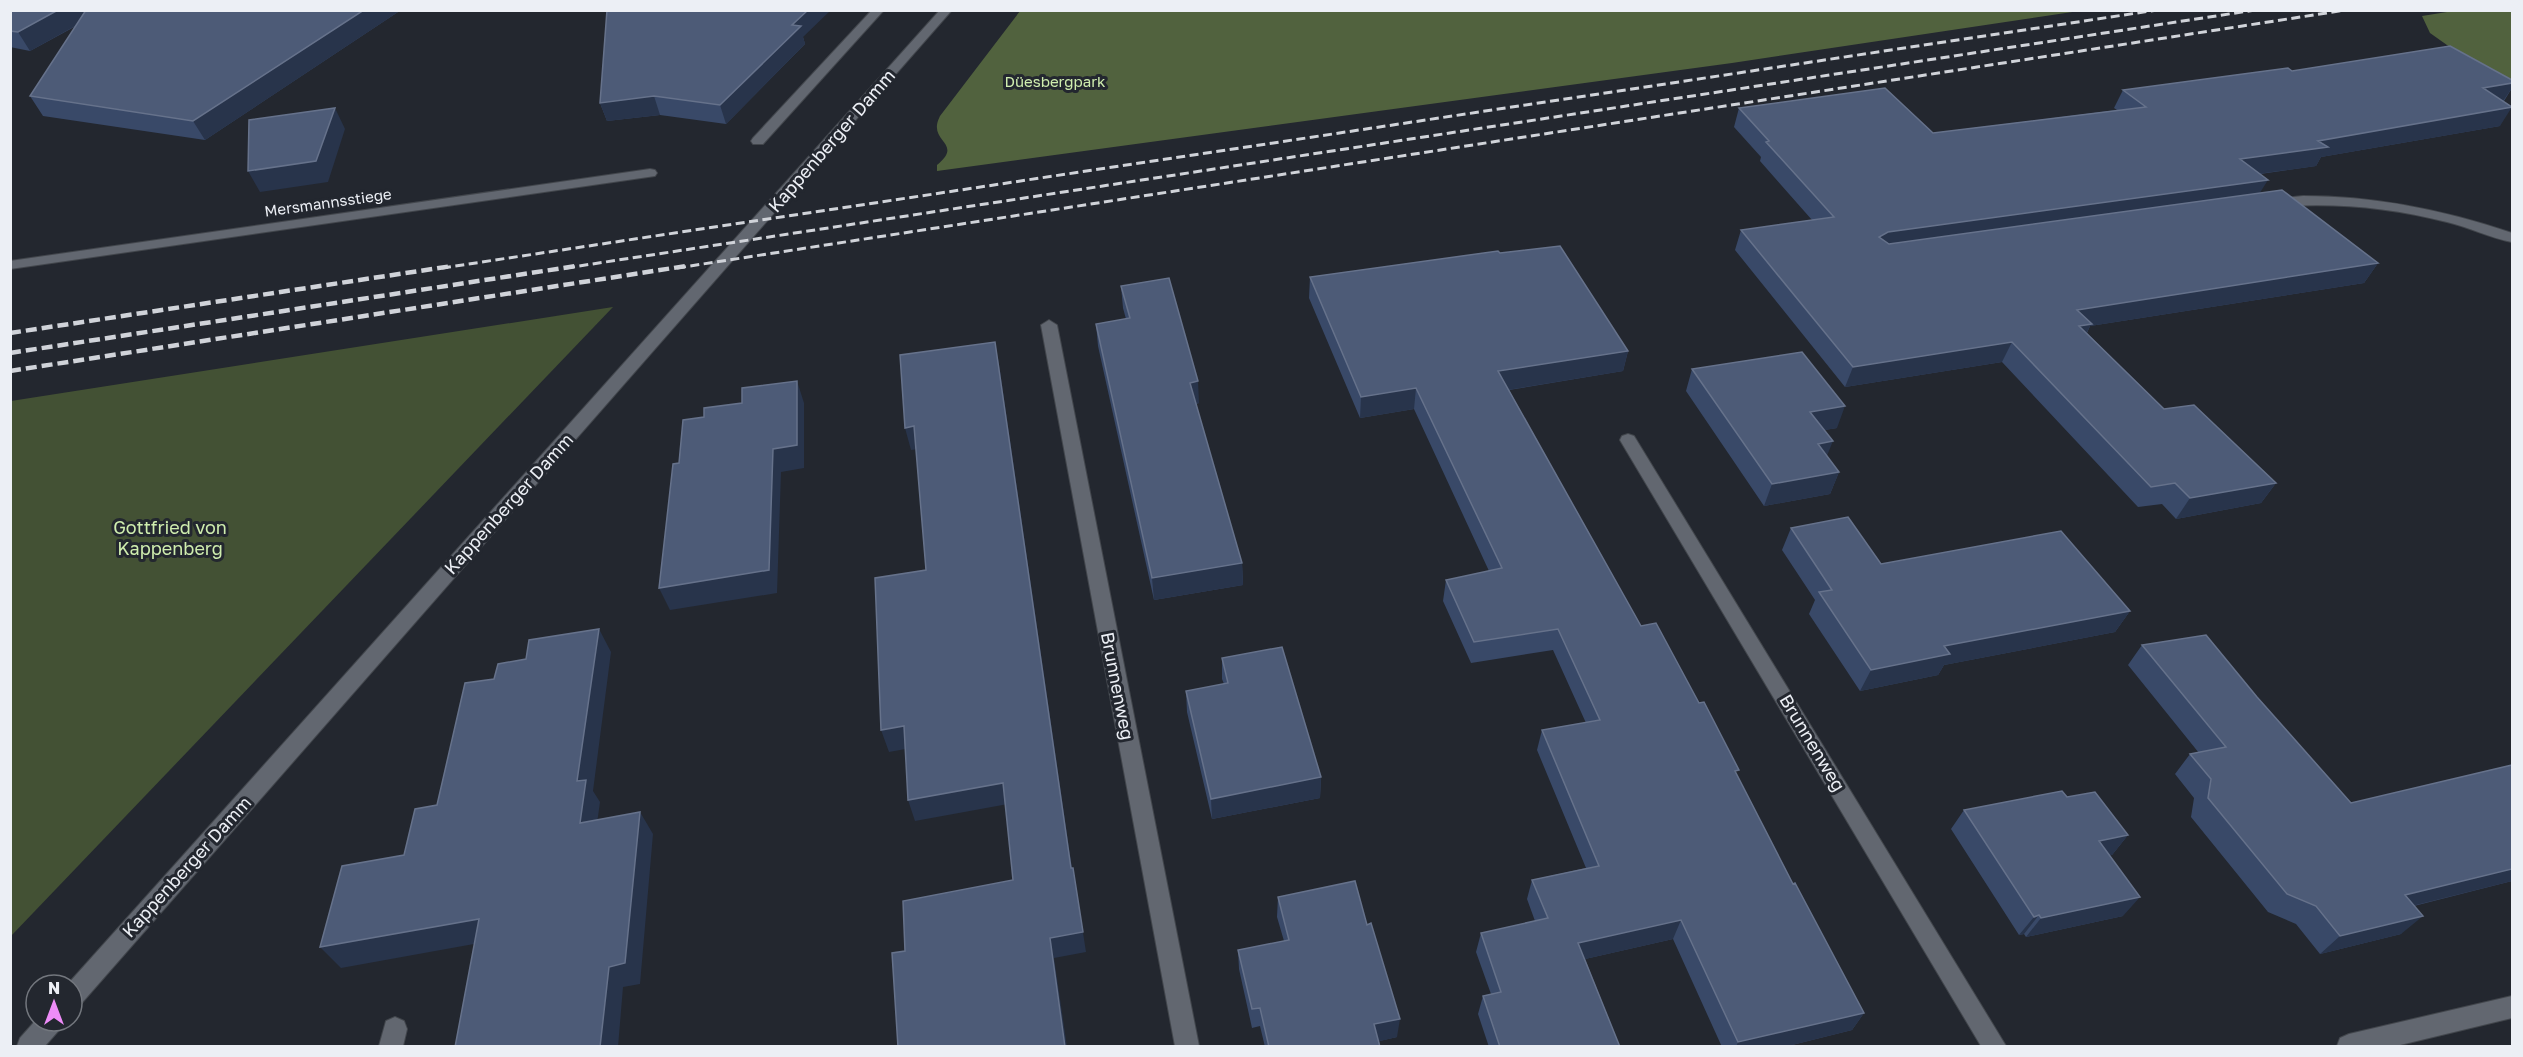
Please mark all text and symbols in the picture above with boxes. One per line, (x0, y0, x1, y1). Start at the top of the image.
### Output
street label: Kappenberger Damm (763, 64, 899, 216)
park label: Düesbergpark (1004, 72, 1106, 90)
street label: Mersmannsstiege (263, 184, 393, 220)
street label: Kappenberger Damm (439, 428, 577, 578)
park label: Gottfried von Kappenberg (113, 516, 227, 559)
street label: Brunnenweg (1097, 630, 1139, 742)
street label: Brunnenweg (1775, 690, 1850, 795)
street label: Kappenberger Damm (117, 791, 255, 941)
north arrow (24, 973, 84, 1033)
text: N (48, 978, 60, 998)

